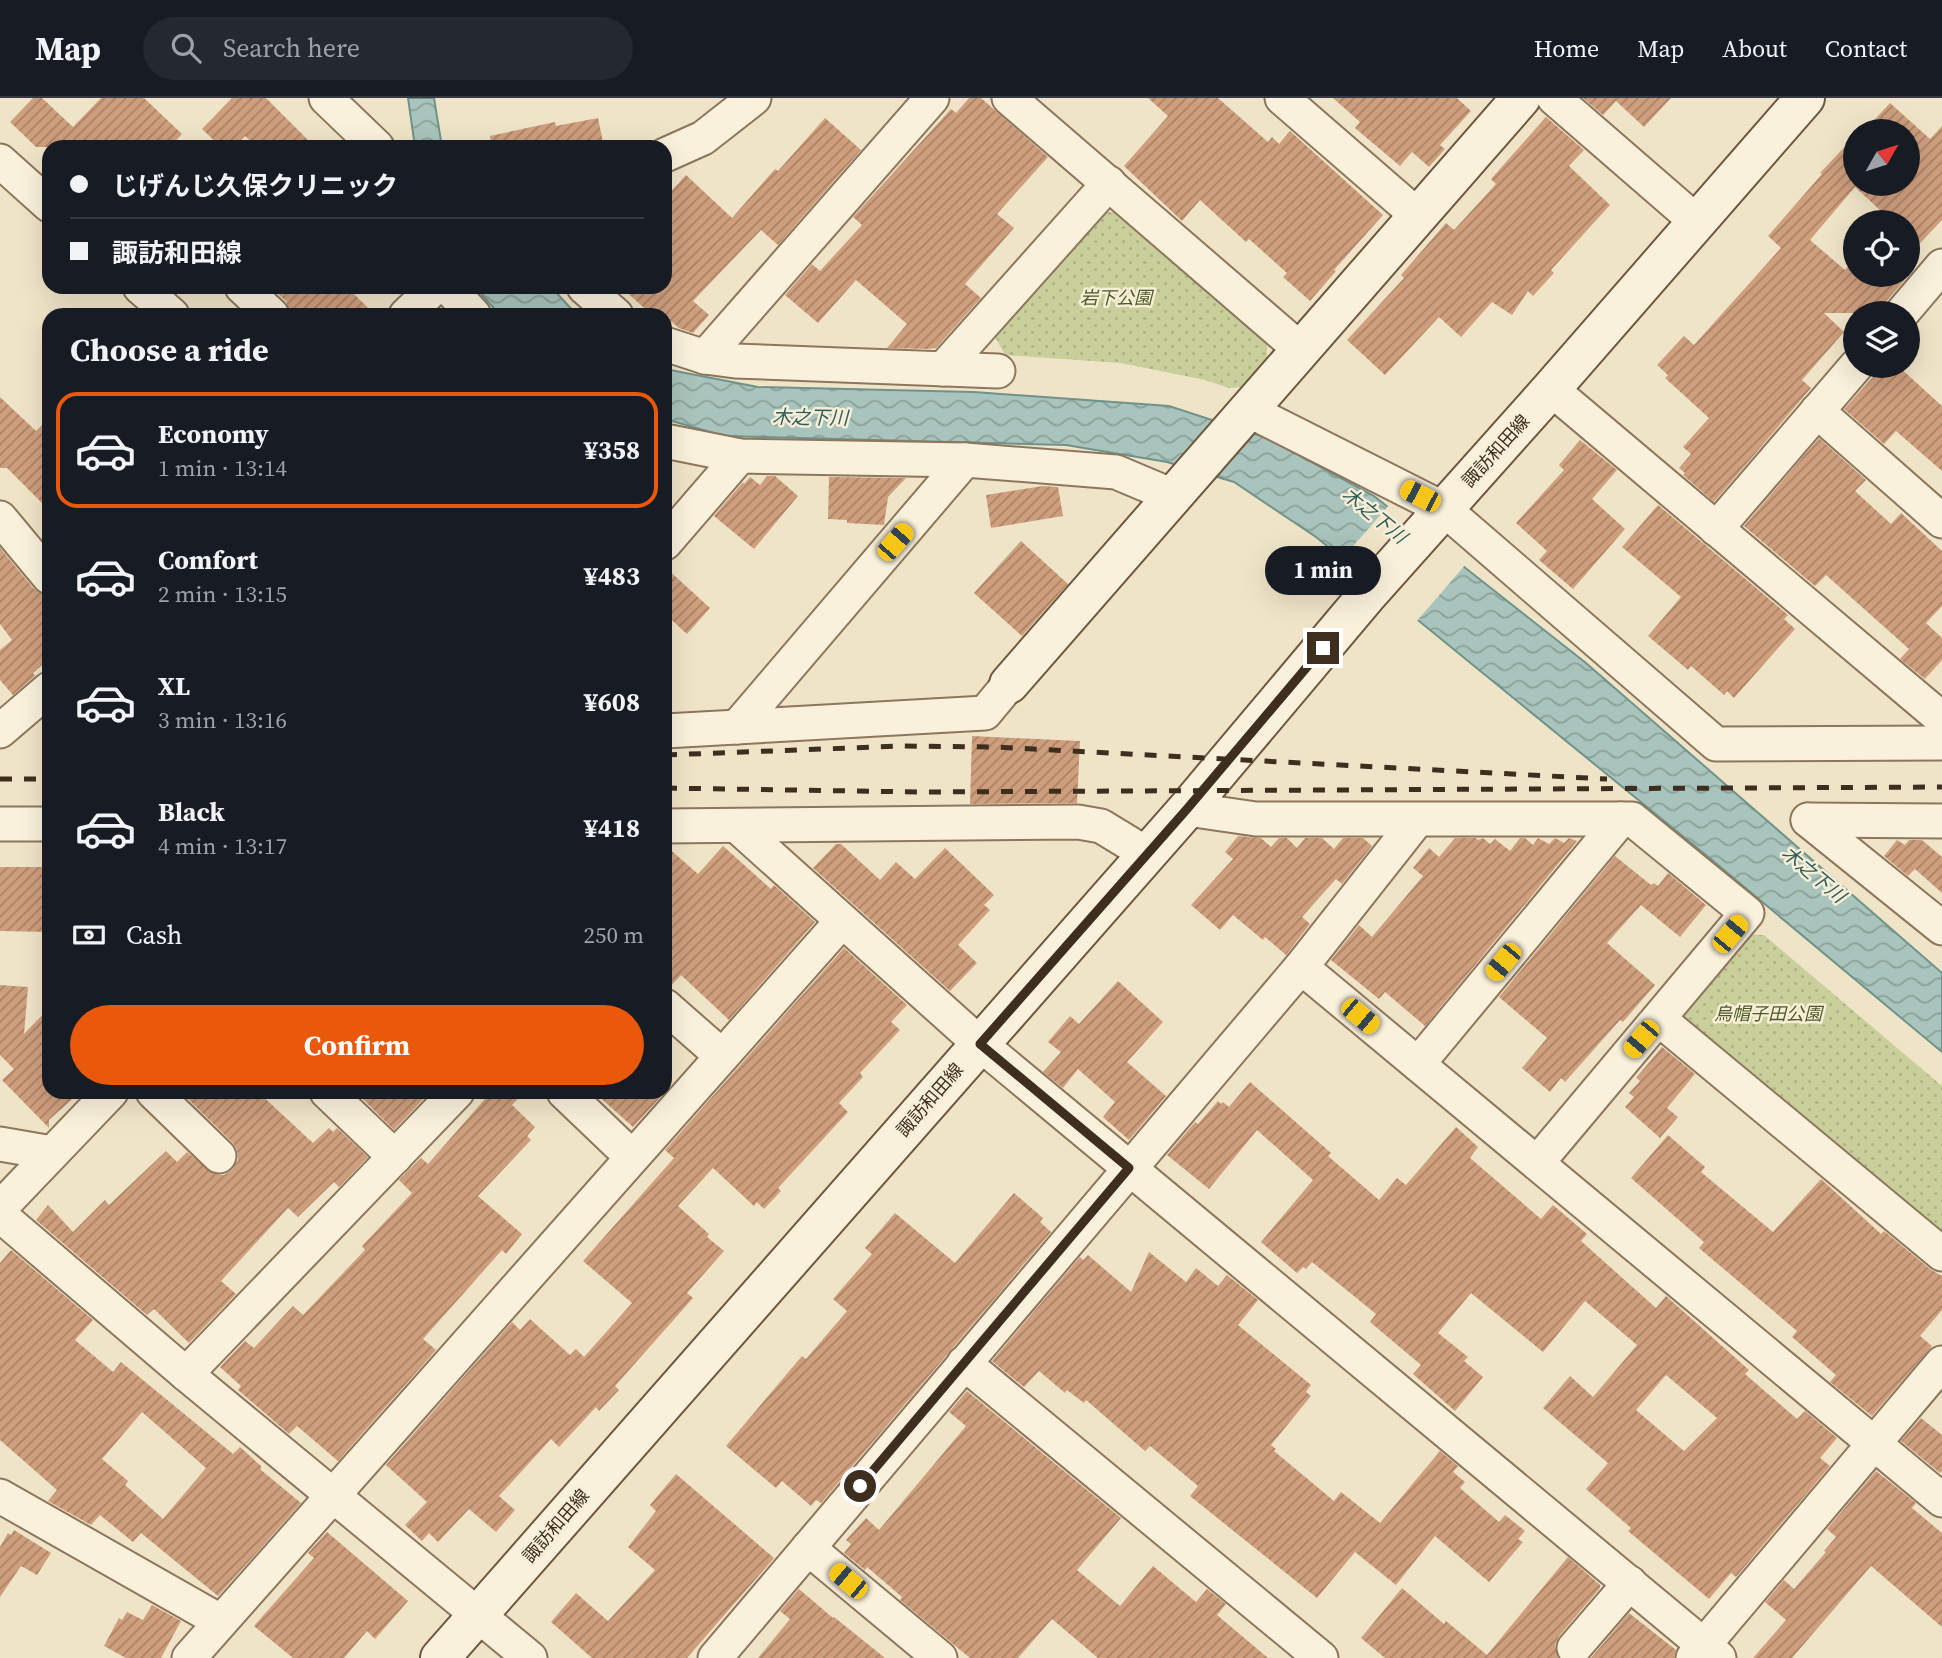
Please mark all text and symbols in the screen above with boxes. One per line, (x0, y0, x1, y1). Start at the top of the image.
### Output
search box (143, 17, 633, 80)
text: Map (35, 26, 101, 71)
icon: search (167, 29, 205, 67)
text: Search here (223, 30, 360, 66)
text: Home (1534, 32, 1599, 65)
text: Map (1637, 32, 1684, 65)
text: About (1722, 32, 1787, 65)
text: Contact (1825, 32, 1907, 65)
north arrow (1843, 119, 1920, 196)
map controls (1843, 119, 1920, 378)
text: じげんじ久保クリニック (112, 168, 398, 204)
button: locate (1843, 210, 1920, 287)
text: 諏訪和田線 (112, 235, 242, 271)
park label: 岩下公園 (1080, 285, 1155, 310)
button: layers (1843, 301, 1920, 378)
text: Choose a ride (70, 328, 269, 372)
water label: 木之下川 (772, 403, 850, 431)
street label: 諏訪和田線 (1456, 409, 1535, 492)
text: Economy (158, 416, 269, 452)
icon: car (74, 419, 137, 482)
text: ¥358 (584, 432, 640, 468)
text: 1 min · 13:14 (158, 452, 287, 484)
car (1397, 477, 1444, 515)
water label: 木之下川 (1337, 481, 1414, 550)
car (874, 519, 917, 565)
text: Comfort (158, 542, 258, 578)
icon: car (74, 545, 137, 608)
callout: 1 min (1265, 546, 1381, 596)
text: 1 min (1293, 554, 1353, 586)
text: ¥483 (584, 558, 640, 594)
text: 2 min · 13:15 (158, 578, 287, 610)
route end (1307, 632, 1339, 664)
text: XL (158, 668, 190, 704)
icon: car (74, 671, 137, 734)
text: ¥608 (584, 684, 640, 720)
text: 3 min · 13:16 (158, 704, 287, 736)
text: Black (158, 794, 225, 830)
icon: car (74, 797, 137, 860)
text: ¥418 (584, 810, 640, 846)
text: 4 min · 13:17 (158, 830, 287, 862)
water label: 木之下川 (1777, 840, 1853, 910)
car (1709, 911, 1752, 957)
icon: cash (70, 916, 108, 954)
text: Cash (126, 917, 182, 953)
text: 250 m (583, 919, 644, 951)
car (1482, 939, 1525, 985)
car (1338, 994, 1383, 1038)
park label: 烏帽子田公園 (1714, 1001, 1825, 1026)
button: Confirm (70, 1005, 644, 1085)
car (1620, 1016, 1663, 1062)
street label: 諏訪和田線 (891, 1058, 969, 1142)
route start (844, 1470, 876, 1502)
street label: 諏訪和田線 (517, 1484, 595, 1568)
car (826, 1559, 871, 1603)

